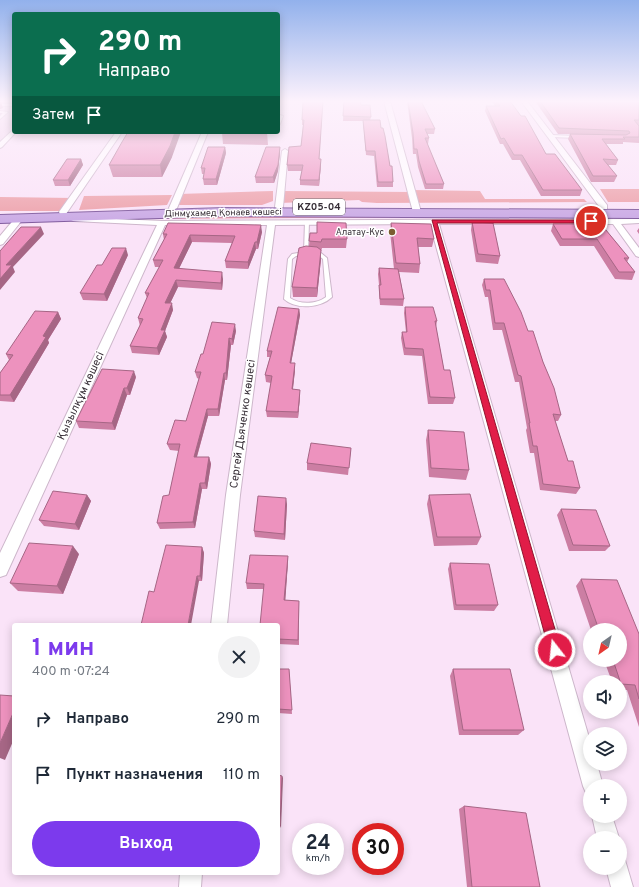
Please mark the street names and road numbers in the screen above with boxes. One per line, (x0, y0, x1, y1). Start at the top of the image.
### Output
road number: KZ05-04 (293, 199, 345, 215)
street label: Дінмұхамед Қонаев көшесі (164, 206, 282, 220)
street label: Қызылқұм көшесі (54, 349, 108, 443)
street label: Сергей Дьяченко көшесі (227, 359, 259, 489)

